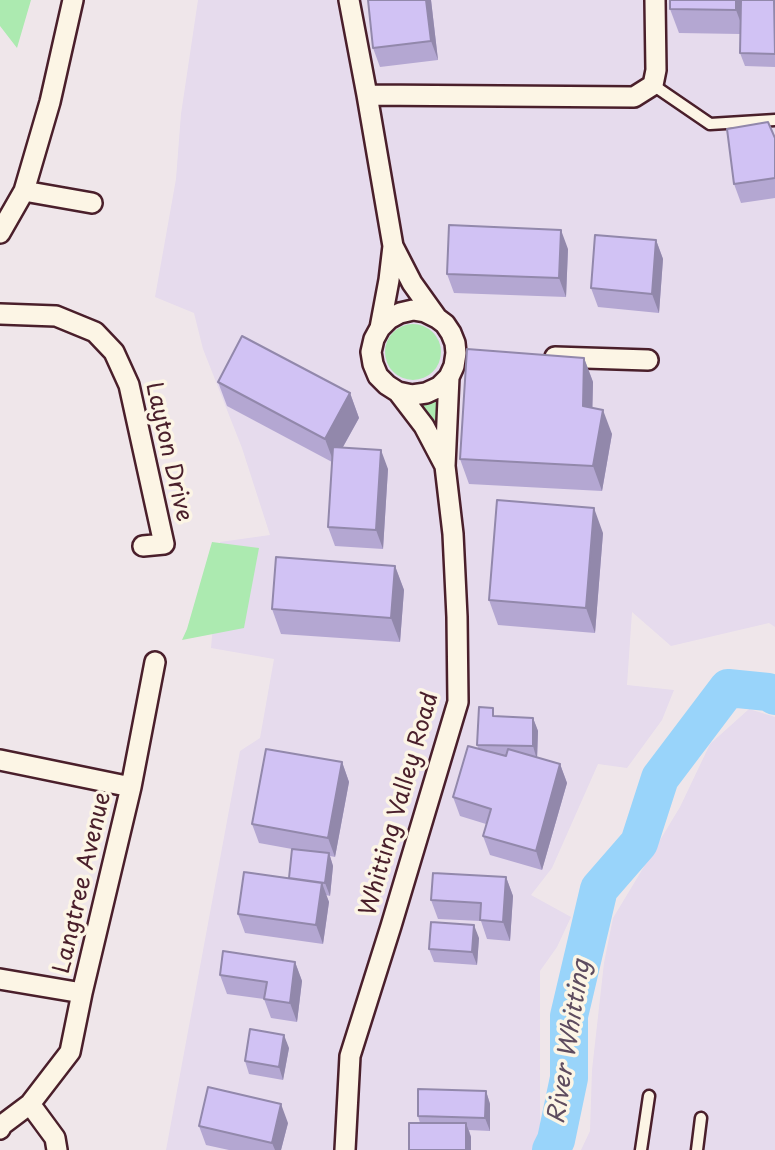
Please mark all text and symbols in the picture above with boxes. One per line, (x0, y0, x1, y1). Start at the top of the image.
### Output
street label: Layton Drive (139, 380, 197, 524)
street label: Whitting Valley Road (355, 689, 445, 919)
street label: Langtree Avenue (49, 789, 117, 977)
water label: River Whitting (543, 958, 597, 1126)

